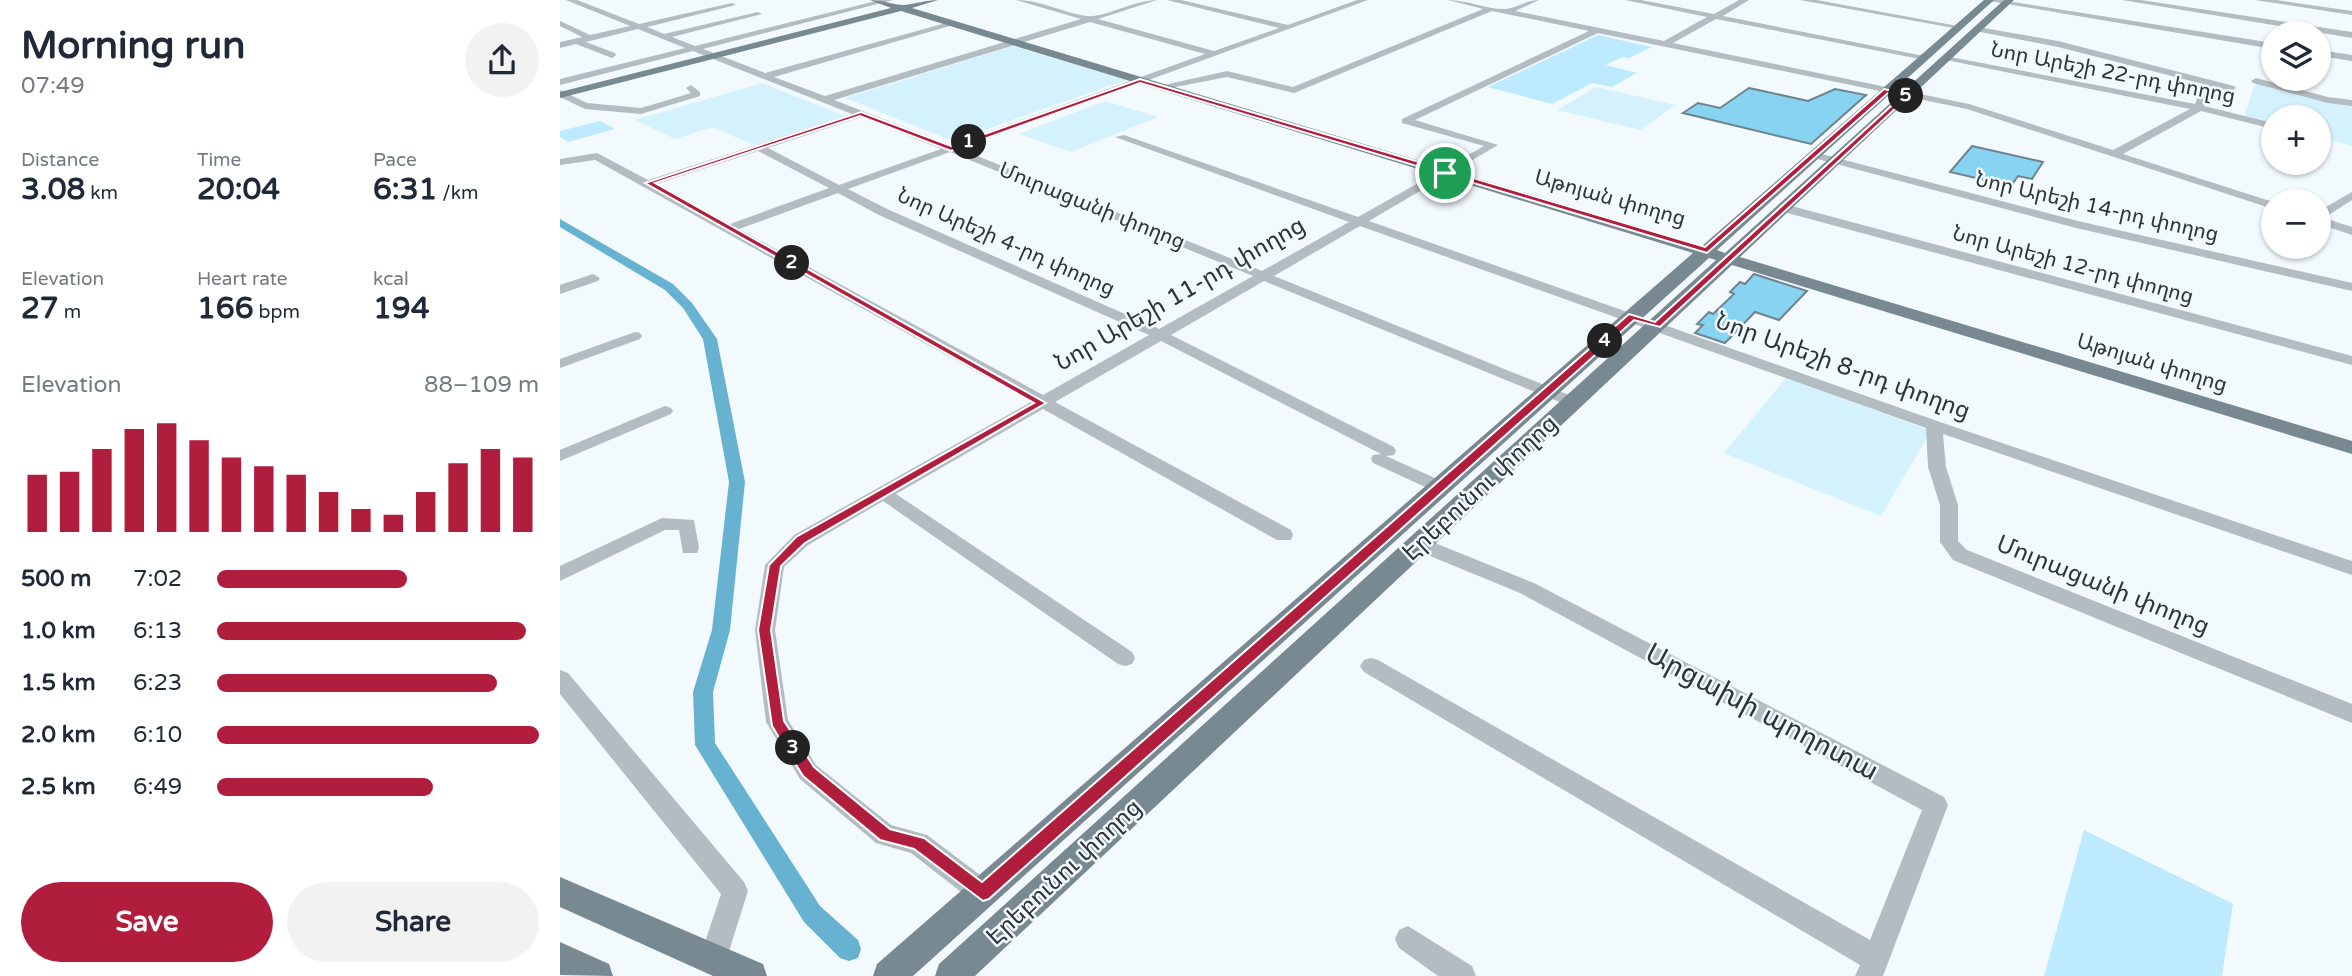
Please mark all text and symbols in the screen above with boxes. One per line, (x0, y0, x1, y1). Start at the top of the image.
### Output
map controls (2261, 21, 2331, 259)
button: layers (2261, 21, 2331, 91)
text: Morning run (21, 23, 245, 69)
button: share (465, 23, 539, 97)
street label: Նոր Արեշի 22-րդ փողոց (1989, 37, 2237, 109)
text: 07:49 (21, 72, 85, 100)
pin: 5 (1888, 78, 1924, 114)
text: 5 (1900, 84, 1911, 106)
button: + (2261, 105, 2331, 175)
pin: 1 (952, 124, 986, 160)
text: 1 (963, 130, 974, 152)
pin (1415, 143, 1475, 203)
text: Distance (21, 149, 99, 171)
text: Time (197, 149, 241, 171)
text: Pace (373, 149, 417, 171)
icon: arrive (1426, 154, 1464, 192)
street label: Մուրացանի փողոց (995, 157, 1189, 255)
street label: Աթոյան փողոց (1531, 164, 1689, 232)
street label: Նոր Արեշի 14-րդ փողոց (1973, 167, 2221, 247)
text: 3.08 (21, 171, 85, 208)
text: 20:04 (197, 171, 280, 208)
text: 6:31 (373, 171, 437, 208)
text: km (85, 182, 118, 204)
text: /km (437, 182, 478, 204)
street label: Նոր Արեշի 4-րդ փողոց (893, 183, 1119, 301)
button: − (2261, 189, 2331, 259)
street label: Նոր Արեշի 11-րդ փողոց (1050, 210, 1310, 378)
street label: Նոր Արեշի 12-րդ փողոց (1950, 221, 2196, 309)
pin: 2 (775, 246, 810, 280)
text: 2 (786, 251, 797, 273)
text: Elevation (21, 268, 104, 290)
text: Heart rate (197, 268, 288, 290)
text: kcal (373, 268, 409, 290)
text: 27 (21, 290, 59, 327)
text: 166 (197, 290, 254, 327)
text: 194 (373, 290, 430, 327)
text: m (59, 301, 81, 323)
text: bpm (254, 301, 300, 323)
street label: Նոր Արեշի 8-րդ փողոց (1712, 306, 1974, 426)
pin: 4 (1588, 324, 1622, 358)
street label: Աթոյան փողոց (2074, 328, 2230, 398)
text: 4 (1599, 329, 1610, 351)
text: Elevation (21, 371, 122, 399)
text: 88–109 m (424, 371, 539, 399)
street label: Էրեբունու փողոց (1397, 409, 1563, 567)
street label: Մուրացանի փողոց (1992, 529, 2214, 641)
text: 500 m (21, 565, 91, 593)
text: 7:02 (133, 565, 182, 593)
text: 1.0 km (21, 617, 96, 645)
text: 6:13 (133, 617, 182, 645)
street label: Արցախի պողոտա (1640, 636, 1884, 788)
text: 1.5 km (21, 669, 96, 697)
text: 6:23 (133, 669, 182, 697)
text: 2.0 km (21, 721, 96, 749)
text: 6:10 (133, 721, 182, 749)
pin: 3 (776, 730, 810, 766)
text: 3 (787, 736, 798, 758)
text: 2.5 km (21, 773, 96, 801)
text: 6:49 (133, 773, 182, 801)
street label: Էրեբունու փողոց (981, 793, 1147, 951)
button: Save (21, 882, 273, 962)
button: Share (287, 882, 539, 962)

